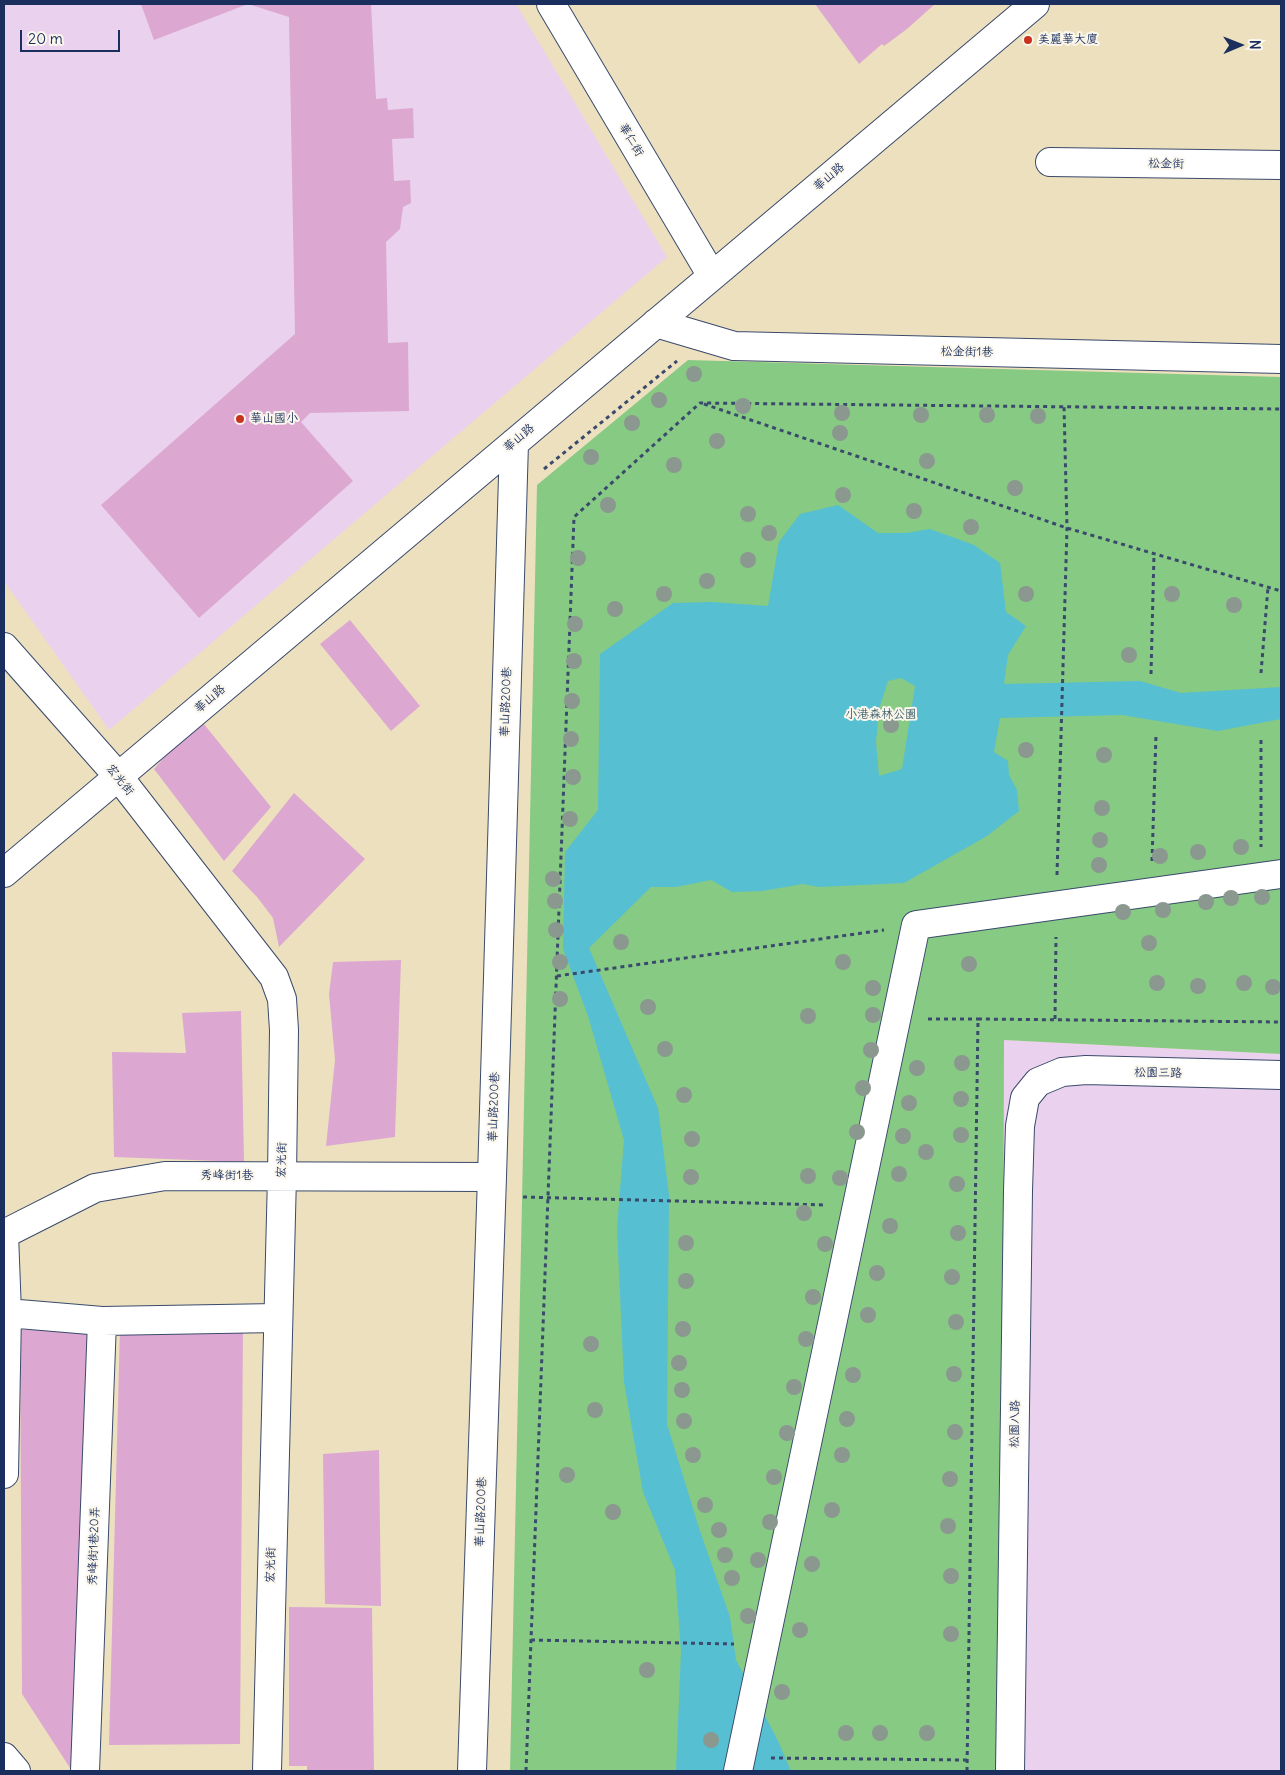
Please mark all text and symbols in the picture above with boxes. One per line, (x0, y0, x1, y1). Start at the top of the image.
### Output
scale bar (22, 20, 122, 52)
north arrow (1215, 20, 1265, 70)
text: 20 m (28, 29, 63, 48)
place label: 美麗華大廈 (1038, 33, 1098, 47)
marker: 美麗華大廈 (1022, 34, 1034, 46)
text: N (1246, 40, 1264, 50)
street label: 華仁街 (616, 121, 646, 159)
street label: 松金街 (1148, 156, 1184, 172)
street label: 華山路 (811, 160, 847, 194)
street label: 松金街1巷 (940, 344, 994, 360)
place label: 華山國小 (250, 412, 298, 426)
marker: 華山國小 (234, 413, 246, 425)
street label: 華山路 (501, 421, 537, 455)
street label: 華山路200巷 (498, 667, 514, 737)
street label: 華山路 (192, 682, 228, 716)
park label: 小港森林公園 (845, 708, 917, 722)
street label: 宏光街 (103, 761, 137, 799)
street label: 松園三路 (1134, 1065, 1182, 1081)
street label: 華山路200巷 (486, 1072, 502, 1142)
street label: 宏光街 (274, 1142, 290, 1178)
street label: 秀峰街1巷 (201, 1169, 253, 1183)
street label: 松園八路 (1007, 1400, 1023, 1448)
street label: 華山路200巷 (473, 1477, 489, 1547)
street label: 秀峰街1巷20弄 (85, 1506, 103, 1586)
street label: 宏光街 (263, 1547, 279, 1583)

